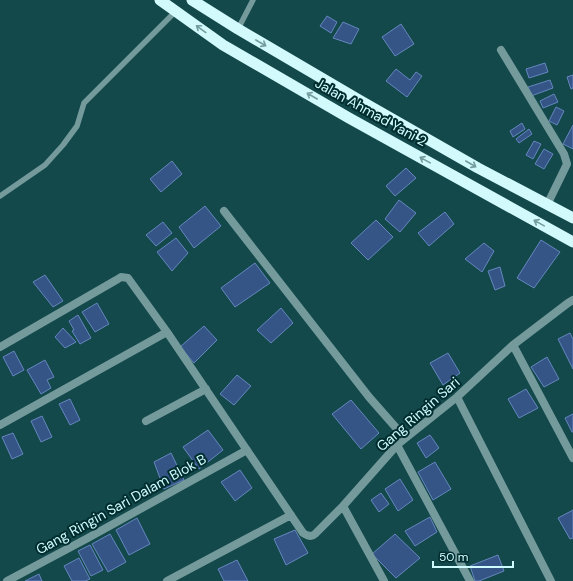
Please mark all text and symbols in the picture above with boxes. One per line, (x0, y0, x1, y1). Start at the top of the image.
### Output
one-way arrow (195, 25, 206, 33)
one-way arrow (255, 39, 267, 47)
street label: Jalan Ahmad Yani 2 (312, 74, 430, 150)
one-way arrow (306, 92, 318, 100)
one-way arrow (419, 155, 431, 163)
one-way arrow (465, 160, 477, 168)
one-way arrow (533, 218, 545, 226)
street label: Gang Ringin Sari (373, 373, 463, 455)
street label: Gang Ringin Sari Dalam Blok B (33, 450, 209, 558)
scale bar (433, 543, 513, 569)
text: 50 m (439, 549, 468, 565)

